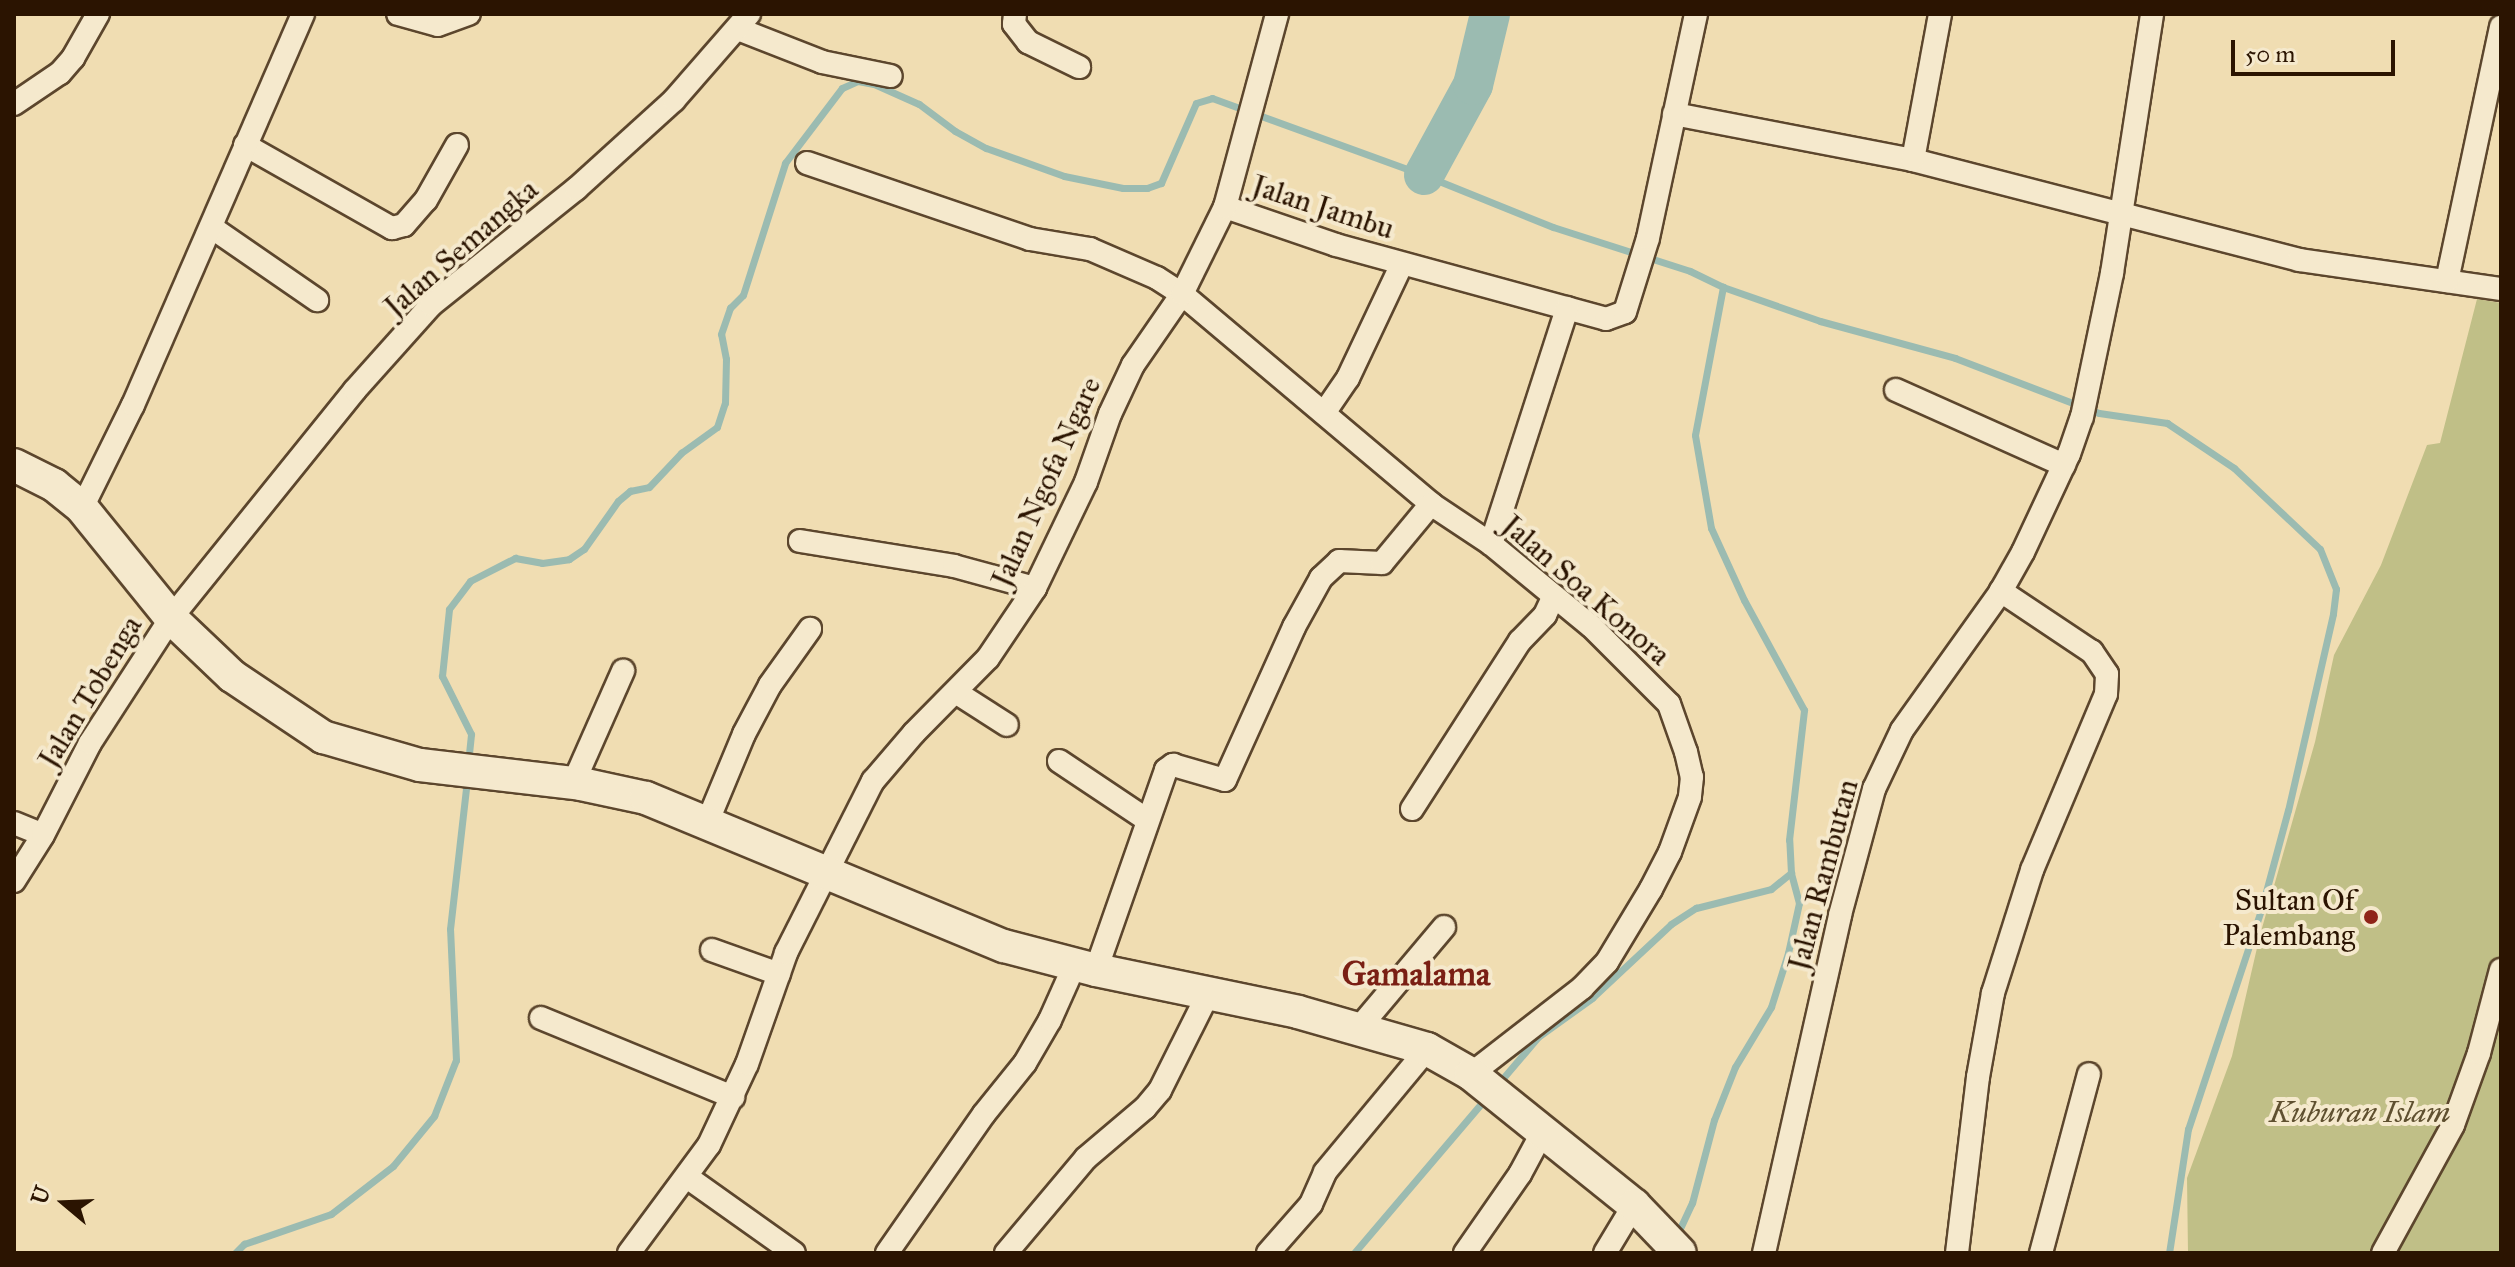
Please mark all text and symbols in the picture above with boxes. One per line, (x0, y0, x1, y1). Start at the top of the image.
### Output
scale bar (2235, 24, 2399, 74)
text: 50 m (2245, 39, 2295, 69)
street label: Jalan Jambu (1247, 167, 1399, 247)
street label: Jalan Semangka (377, 171, 545, 325)
street label: Jalan Ngofa Ngare (984, 371, 1108, 593)
street label: Jalan Soa Konora (1495, 507, 1677, 673)
street label: Jalan Tobenga (31, 609, 149, 775)
street label: Jalan Rambutan (1780, 776, 1866, 974)
place label: Sultan Of Palembang (2223, 882, 2355, 952)
marker: Sultan Of Palembang (2362, 908, 2380, 926)
district label: Gamalama (1342, 954, 1490, 994)
park label: Kuburan Islam (2270, 1094, 2450, 1130)
north arrow (24, 1163, 104, 1243)
text: U (25, 1182, 56, 1208)

